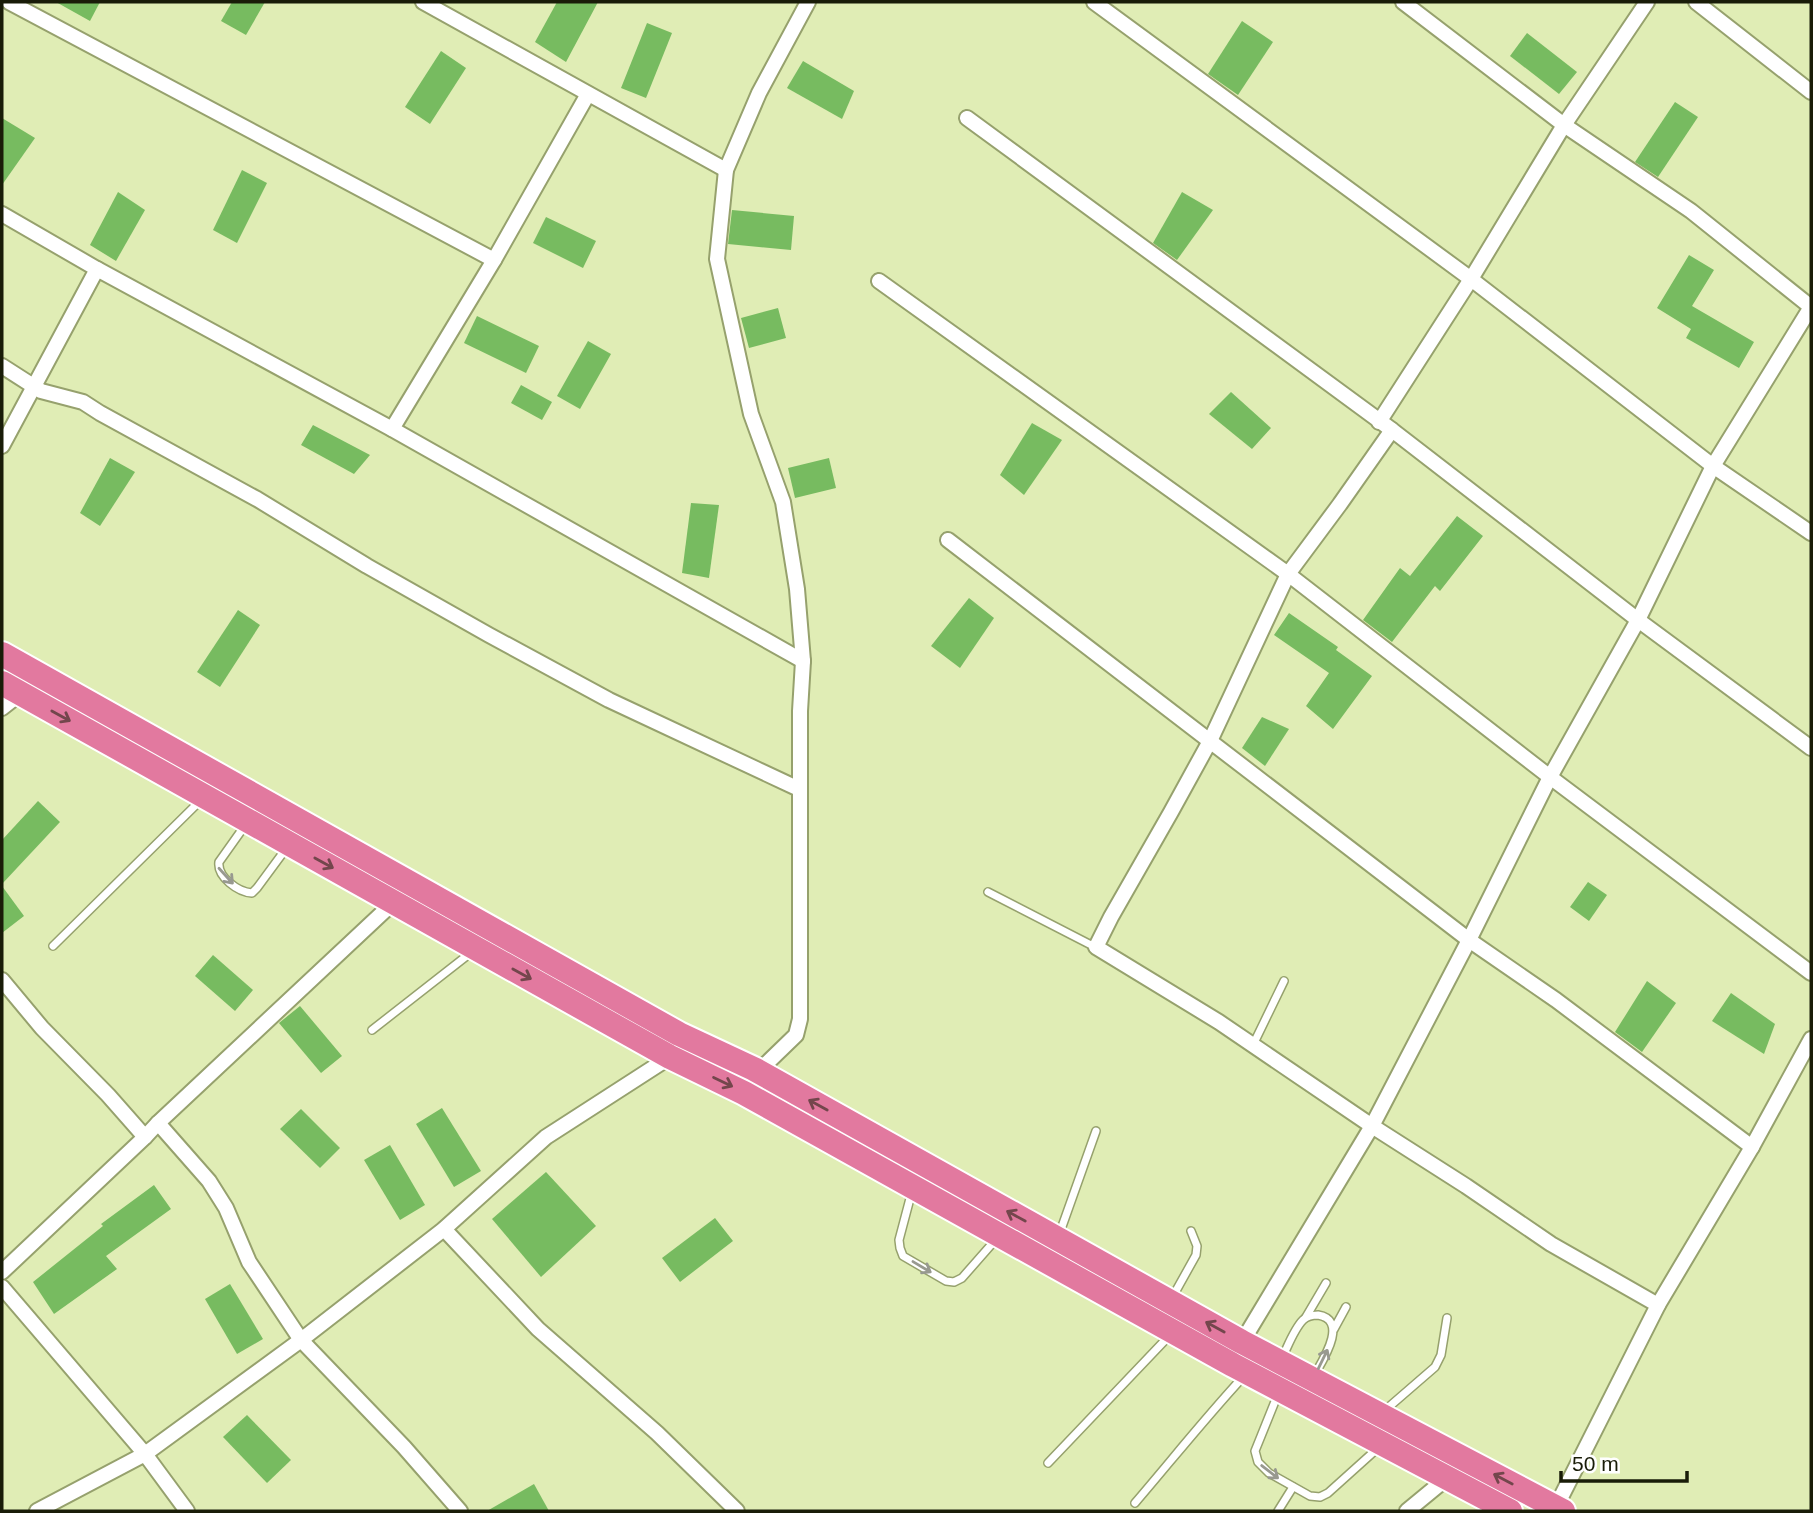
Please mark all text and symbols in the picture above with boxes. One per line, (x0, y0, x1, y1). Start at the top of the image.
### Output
one-way arrow (51, 709, 71, 723)
one-way arrow (313, 857, 334, 870)
one-way arrow (218, 867, 234, 885)
one-way arrow (512, 967, 532, 981)
one-way arrow (712, 1077, 733, 1090)
one-way arrow (808, 1098, 828, 1112)
one-way arrow (1007, 1209, 1027, 1223)
one-way arrow (911, 1260, 931, 1274)
one-way arrow (1205, 1320, 1226, 1333)
one-way arrow (1316, 1349, 1330, 1370)
scale bar (1561, 1440, 1687, 1484)
text: 50 m (1572, 1452, 1619, 1475)
one-way arrow (1261, 1464, 1279, 1479)
one-way arrow (1493, 1472, 1513, 1486)

